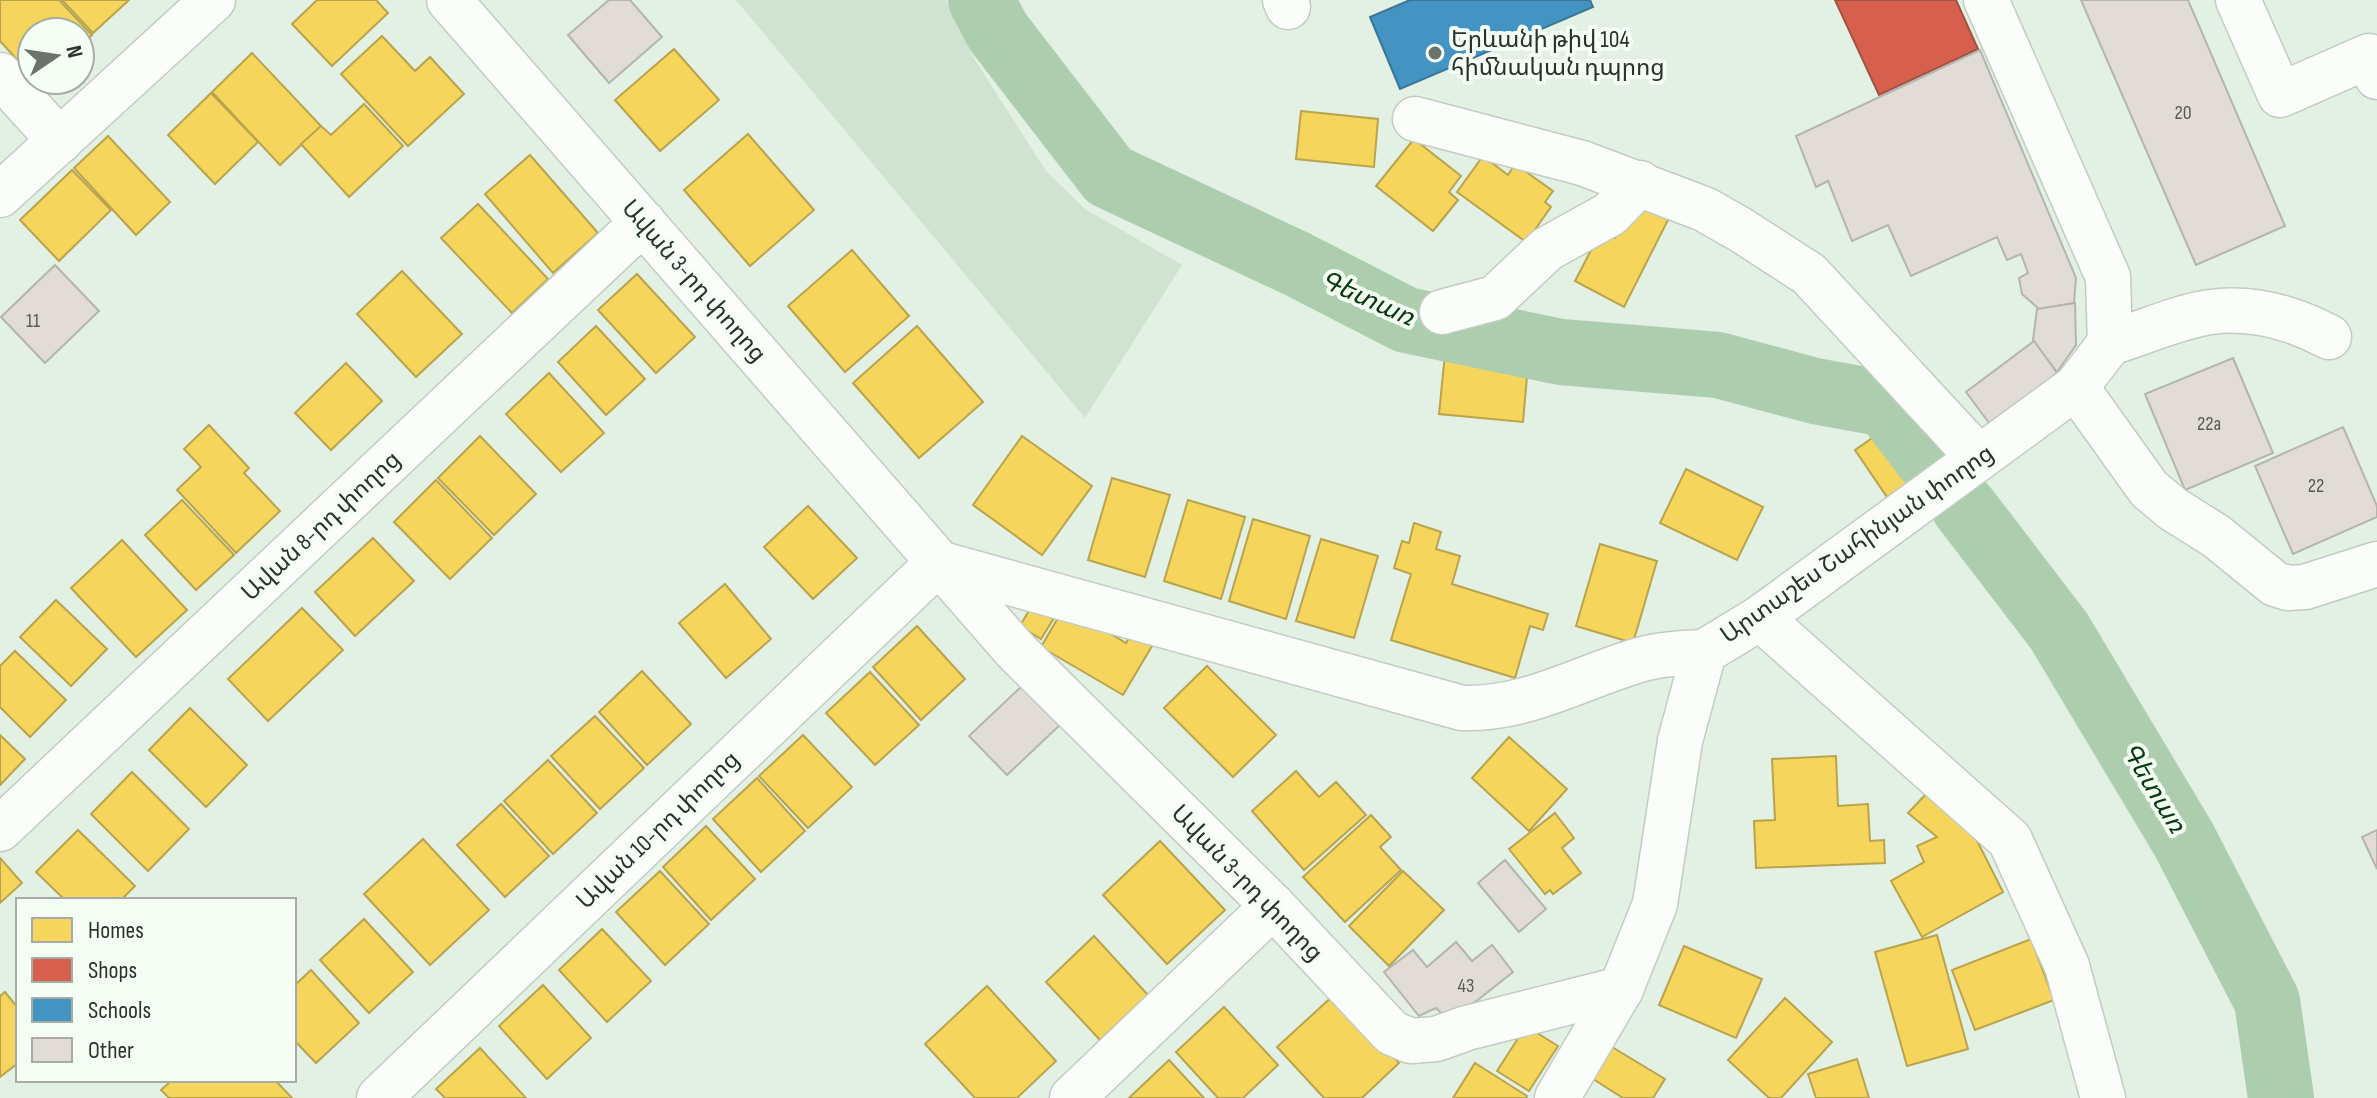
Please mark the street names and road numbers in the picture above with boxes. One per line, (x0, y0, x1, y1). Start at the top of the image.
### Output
street label: Ավան 3-րդ փողոց (615, 194, 773, 368)
street label: Արտաշես Շահինյան փողոց (1715, 438, 1999, 650)
street label: Ավան 8-րդ փողոց (236, 445, 406, 607)
street label: Ավան 10-րդ փողոց (571, 745, 745, 915)
street label: Ավան 3-րդ փողոց (1165, 799, 1329, 967)

